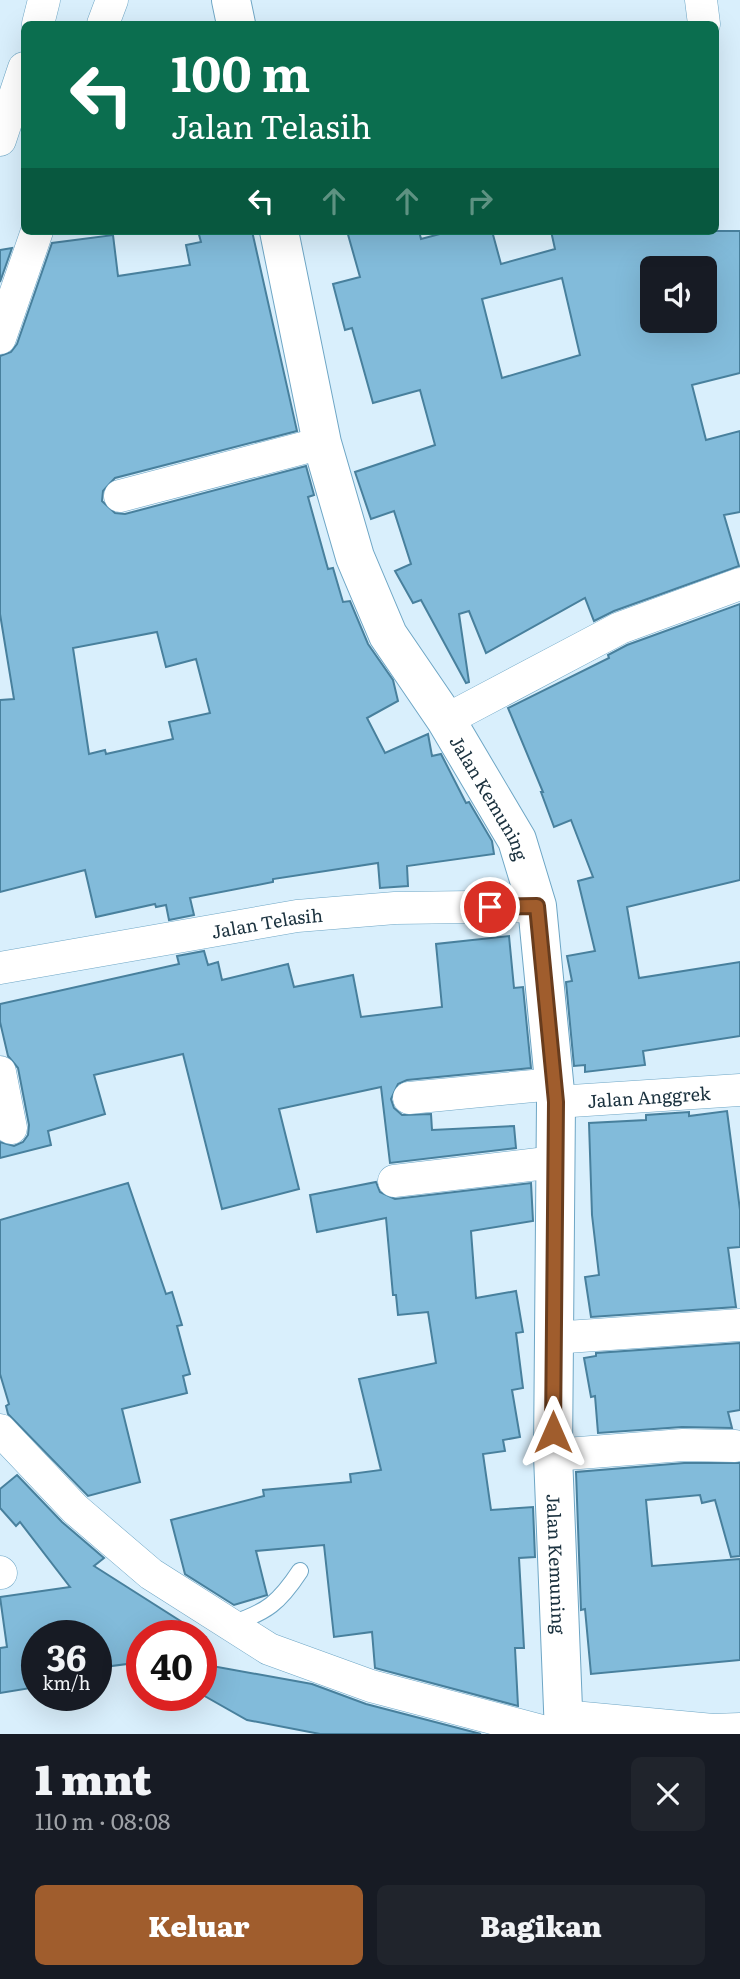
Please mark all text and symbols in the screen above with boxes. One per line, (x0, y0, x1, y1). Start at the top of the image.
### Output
text: 100 m (171, 34, 310, 107)
icon: left (56, 49, 147, 140)
text: Jalan Telasih (171, 101, 371, 149)
icon: left (242, 182, 280, 220)
icon: ahead (315, 182, 353, 220)
icon: ahead (388, 182, 426, 220)
icon: right (461, 182, 499, 220)
map controls (640, 256, 717, 333)
button: sound (640, 256, 717, 333)
street label: Jalan Kemuning (444, 729, 536, 864)
pin (460, 877, 520, 937)
icon: arrive (471, 888, 509, 926)
street label: Jalan Telasih (209, 900, 324, 944)
street label: Jalan Anggrek (586, 1078, 712, 1113)
position arrow (516, 1395, 590, 1469)
street label: Jalan Kemuning (541, 1493, 574, 1636)
speed limit sign: 40 (126, 1620, 217, 1711)
text: 36 (47, 1630, 86, 1682)
text: km/h (43, 1669, 90, 1696)
text: 1 mnt (35, 1746, 151, 1808)
button: close (631, 1757, 705, 1831)
text: 110 m · 08:08 (35, 1803, 170, 1837)
button: Keluar (35, 1885, 363, 1965)
button: Bagikan (377, 1885, 705, 1965)

